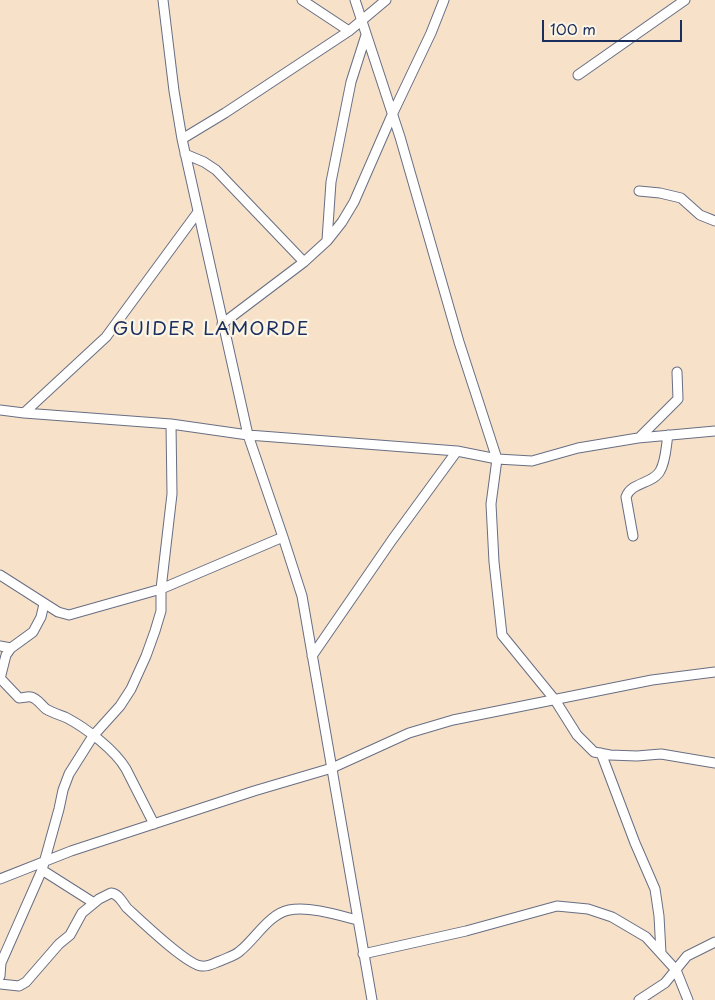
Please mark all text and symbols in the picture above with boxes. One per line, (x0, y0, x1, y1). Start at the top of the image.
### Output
scale bar (545, 10, 685, 42)
text: 100 m (550, 17, 596, 40)
district label: GUIDER LAMORDE (111, 319, 311, 341)

